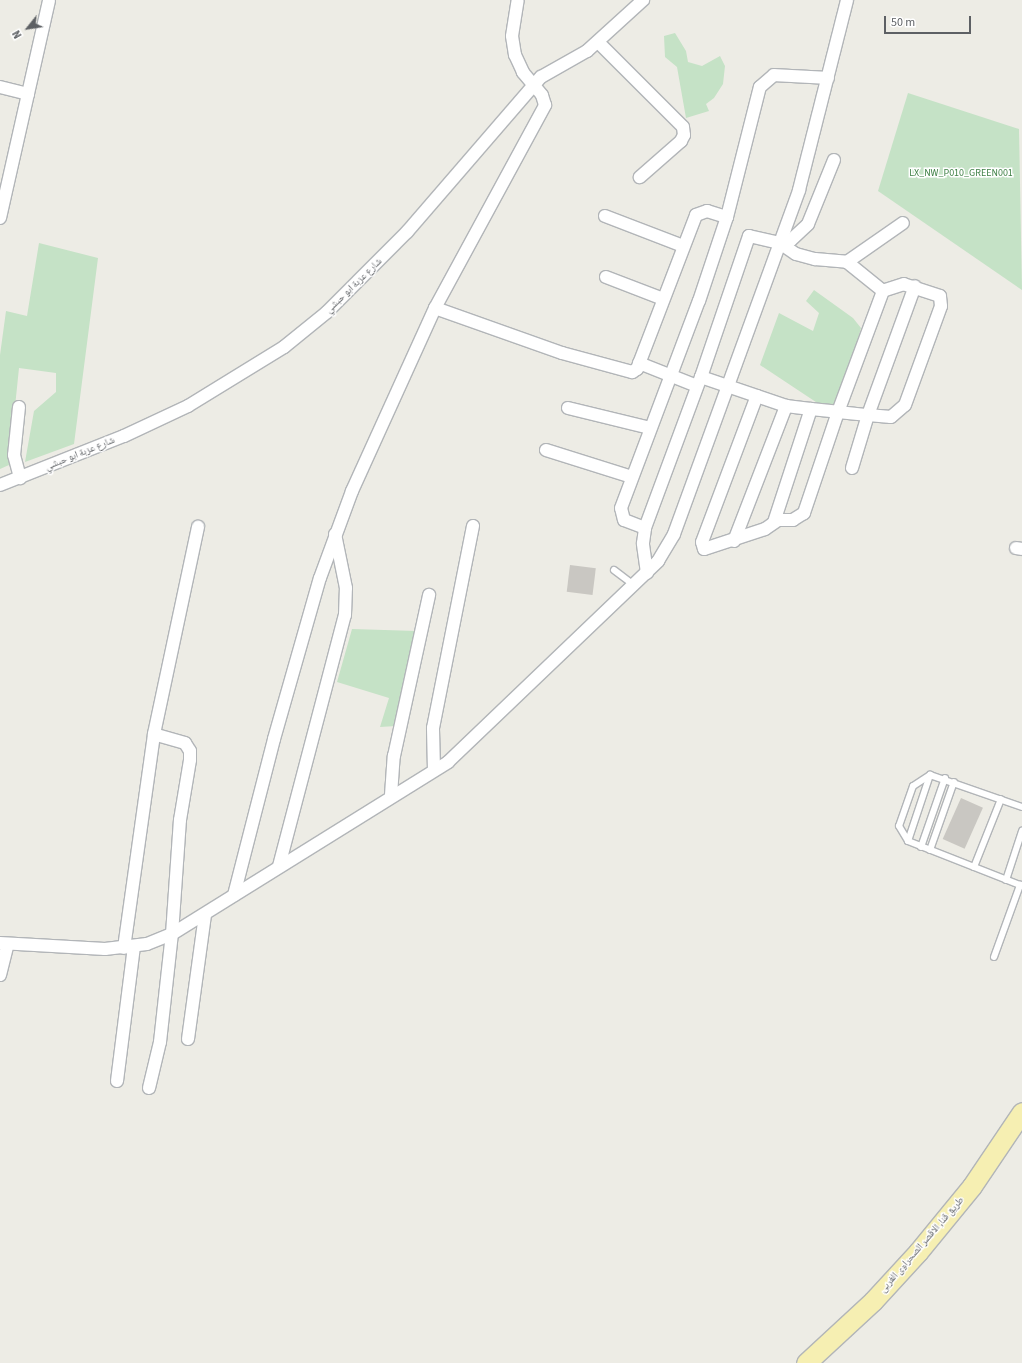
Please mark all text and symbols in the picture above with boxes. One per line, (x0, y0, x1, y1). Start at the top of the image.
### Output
north arrow (8, 8, 48, 48)
scale bar (886, 8, 973, 34)
text: 50 m (891, 14, 915, 31)
text: N (9, 27, 26, 41)
park label: LX_NW_P010_GREEN001 (909, 168, 1013, 180)
street label: شارع عزبة ابو حبشي (323, 256, 385, 316)
street label: شارع عزبة ابو حبشي (43, 435, 117, 473)
street label: طريق قنا, الاقصر الصحراوى الغربى (877, 1195, 967, 1295)

